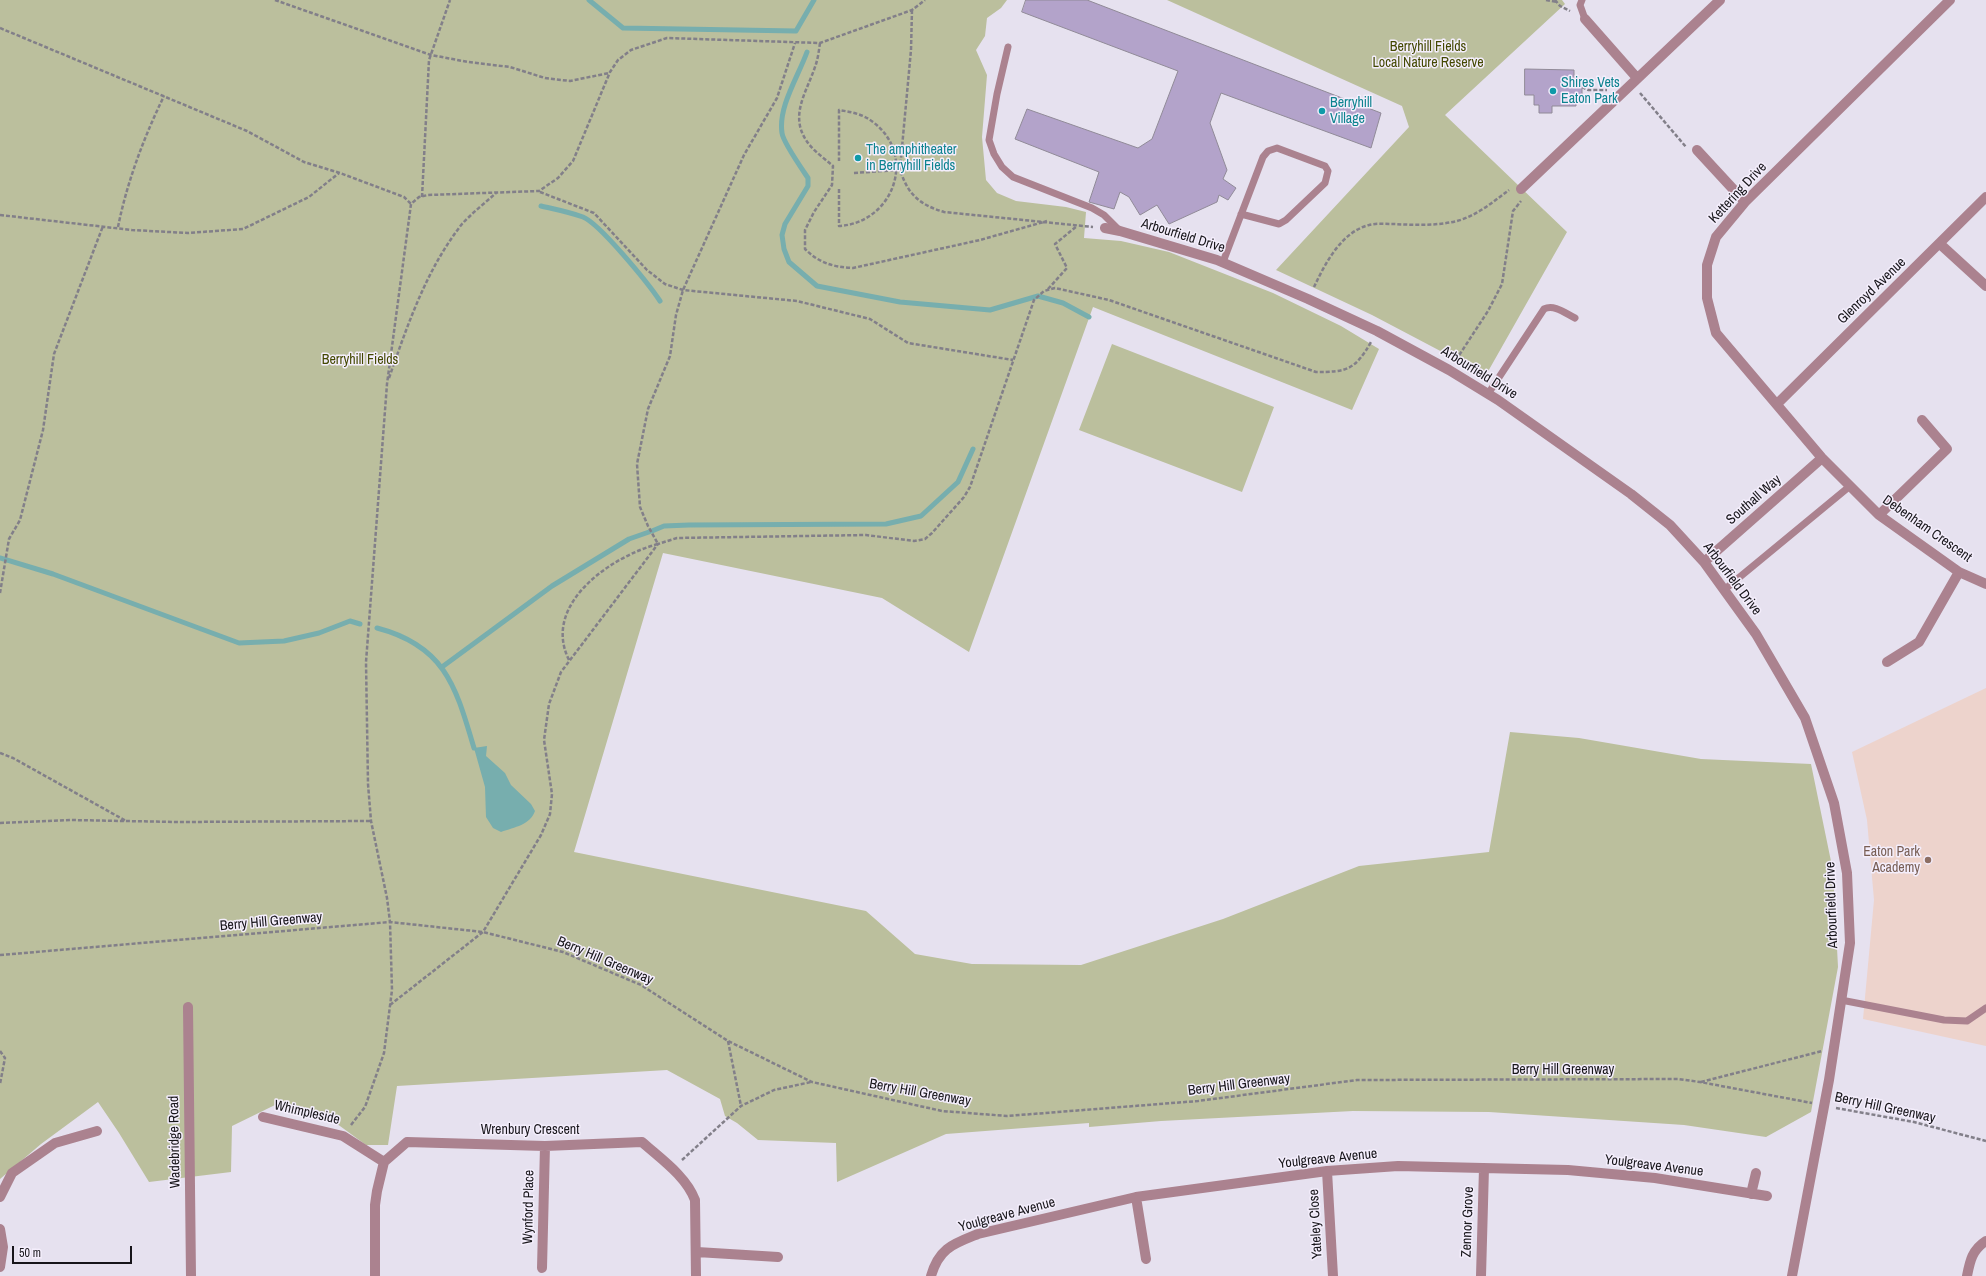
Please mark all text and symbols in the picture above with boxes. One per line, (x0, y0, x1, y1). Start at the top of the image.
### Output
park label: Berryhill Fields Local Nature Reserve (1372, 39, 1484, 72)
place label: Shires Vets Eaton Park (1561, 75, 1620, 108)
marker: Shires Vets Eaton Park (1548, 86, 1558, 96)
place label: Berryhill Village (1330, 95, 1372, 128)
marker: Berryhill Village (1317, 106, 1327, 116)
place label: The amphitheater in Berryhill Fields (866, 142, 957, 174)
marker: The amphitheater in Berryhill Fields (853, 153, 863, 163)
street label: Kettering Drive (1706, 159, 1770, 227)
street label: Arbourfield Drive (1139, 215, 1227, 257)
street label: Glenroyd Avenue (1834, 254, 1910, 328)
street label: Arbourfield Drive (1438, 343, 1520, 403)
park label: Berryhill Fields (322, 352, 398, 368)
street label: Southall Way (1723, 472, 1785, 528)
street label: Debenham Crescent (1879, 492, 1975, 566)
street label: Arbourfield Drive (1699, 539, 1765, 619)
place label: Eaton Park Academy (1863, 844, 1920, 876)
marker: Eaton Park Academy (1923, 855, 1933, 865)
street label: Arbourfield Drive (1822, 861, 1842, 949)
street label: Berry Hill Greenway (219, 909, 323, 935)
street label: Berry Hill Greenway (554, 933, 656, 989)
street label: Berry Hill Greenway (1512, 1062, 1614, 1078)
street label: Berry Hill Greenway (1187, 1070, 1291, 1100)
street label: Berry Hill Greenway (868, 1076, 972, 1110)
street label: Berry Hill Greenway (1833, 1089, 1937, 1127)
street label: Wadebridge Road (166, 1095, 184, 1189)
street label: Whimpleside (272, 1097, 342, 1129)
street label: Wrenbury Crescent (481, 1122, 579, 1138)
street label: Youlgreave Avenue (1278, 1145, 1378, 1173)
street label: Youlgreave Avenue (1604, 1152, 1704, 1180)
street label: Wynford Place (520, 1170, 538, 1244)
street label: Zennor Grove (1458, 1186, 1478, 1258)
street label: Yateley Close (1306, 1189, 1326, 1259)
street label: Youlgreave Avenue (957, 1194, 1057, 1236)
scale bar (14, 1238, 134, 1264)
text: 50 m (19, 1245, 41, 1261)

